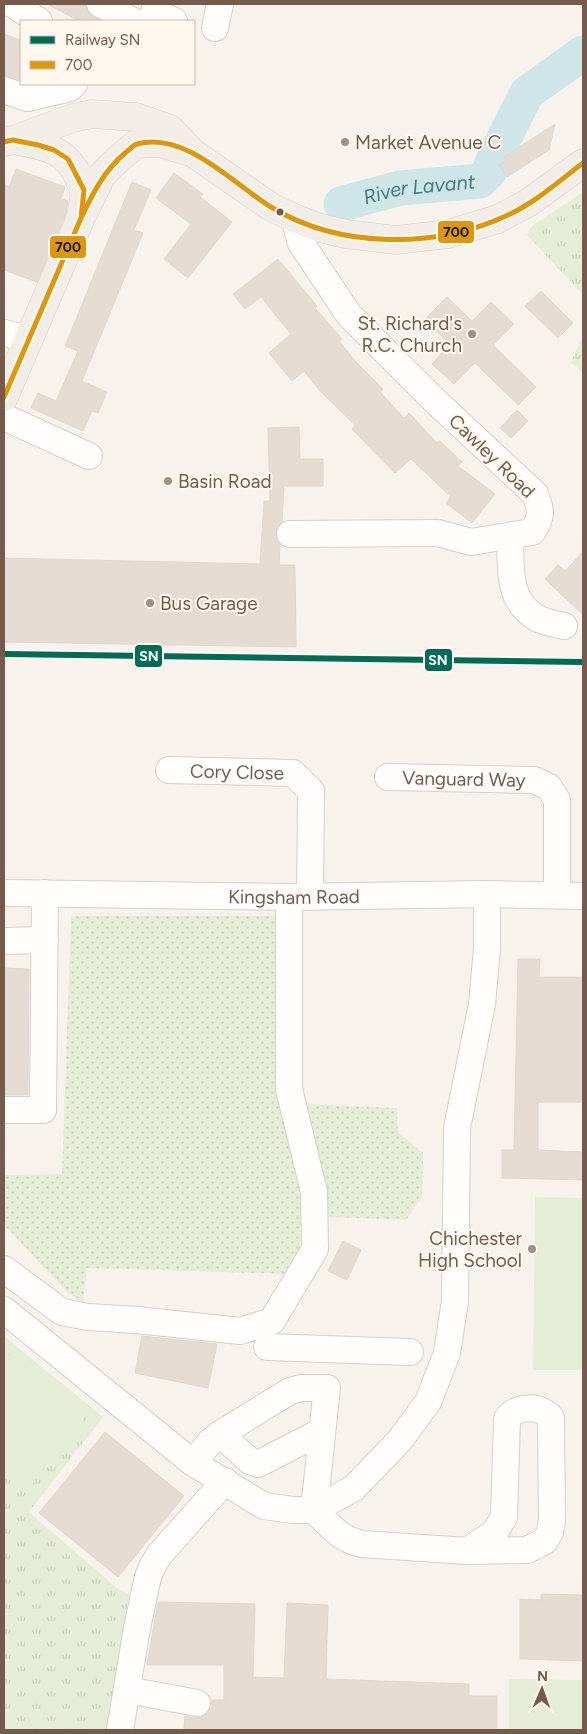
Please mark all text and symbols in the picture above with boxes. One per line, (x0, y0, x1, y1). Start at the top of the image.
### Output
legend (20, 20, 195, 85)
text: Railway SN (65, 31, 140, 49)
text: 700 (65, 56, 92, 74)
place label: Market Avenue C (355, 131, 501, 154)
marker: Market Avenue C (339, 136, 351, 148)
water label: River Lavant (360, 169, 476, 209)
unlabelled marker (275, 207, 285, 217)
line badge: 700 (437, 220, 475, 244)
text: 700 (443, 224, 469, 241)
line badge: 700 (49, 235, 87, 259)
text: 700 (55, 239, 81, 256)
place label: St. Richard's R.C. Church (357, 312, 462, 357)
marker: St. Richard's R.C. Church (466, 328, 478, 340)
street label: Cawley Road (444, 409, 540, 503)
place label: Basin Road (178, 470, 272, 493)
marker: Basin Road (162, 475, 174, 487)
place label: Bus Garage (160, 592, 258, 615)
marker: Bus Garage (144, 597, 156, 609)
line badge: SN (134, 644, 163, 668)
text: SN (139, 648, 159, 665)
line badge: SN (424, 648, 453, 672)
text: SN (428, 652, 448, 669)
street label: Cory Close (190, 759, 284, 784)
street label: Vanguard Way (402, 766, 526, 791)
street label: Kingsham Road (228, 884, 360, 909)
place label: Chichester High School (418, 1227, 523, 1272)
marker: Chichester High School (526, 1243, 538, 1255)
north arrow (517, 1664, 567, 1714)
text: N (537, 1668, 548, 1685)

